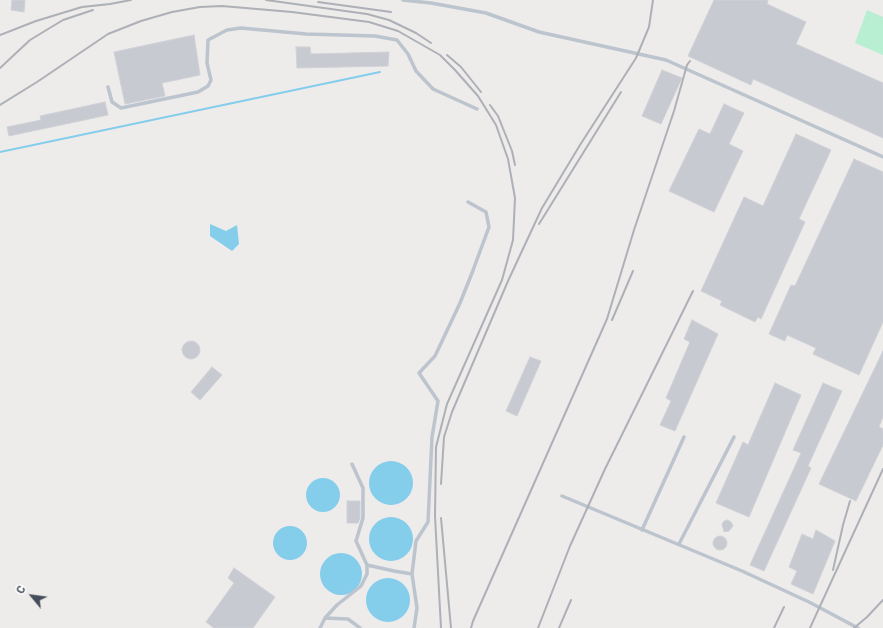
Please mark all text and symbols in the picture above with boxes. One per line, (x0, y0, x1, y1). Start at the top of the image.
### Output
north arrow (12, 576, 52, 616)
text: С (14, 584, 28, 596)

